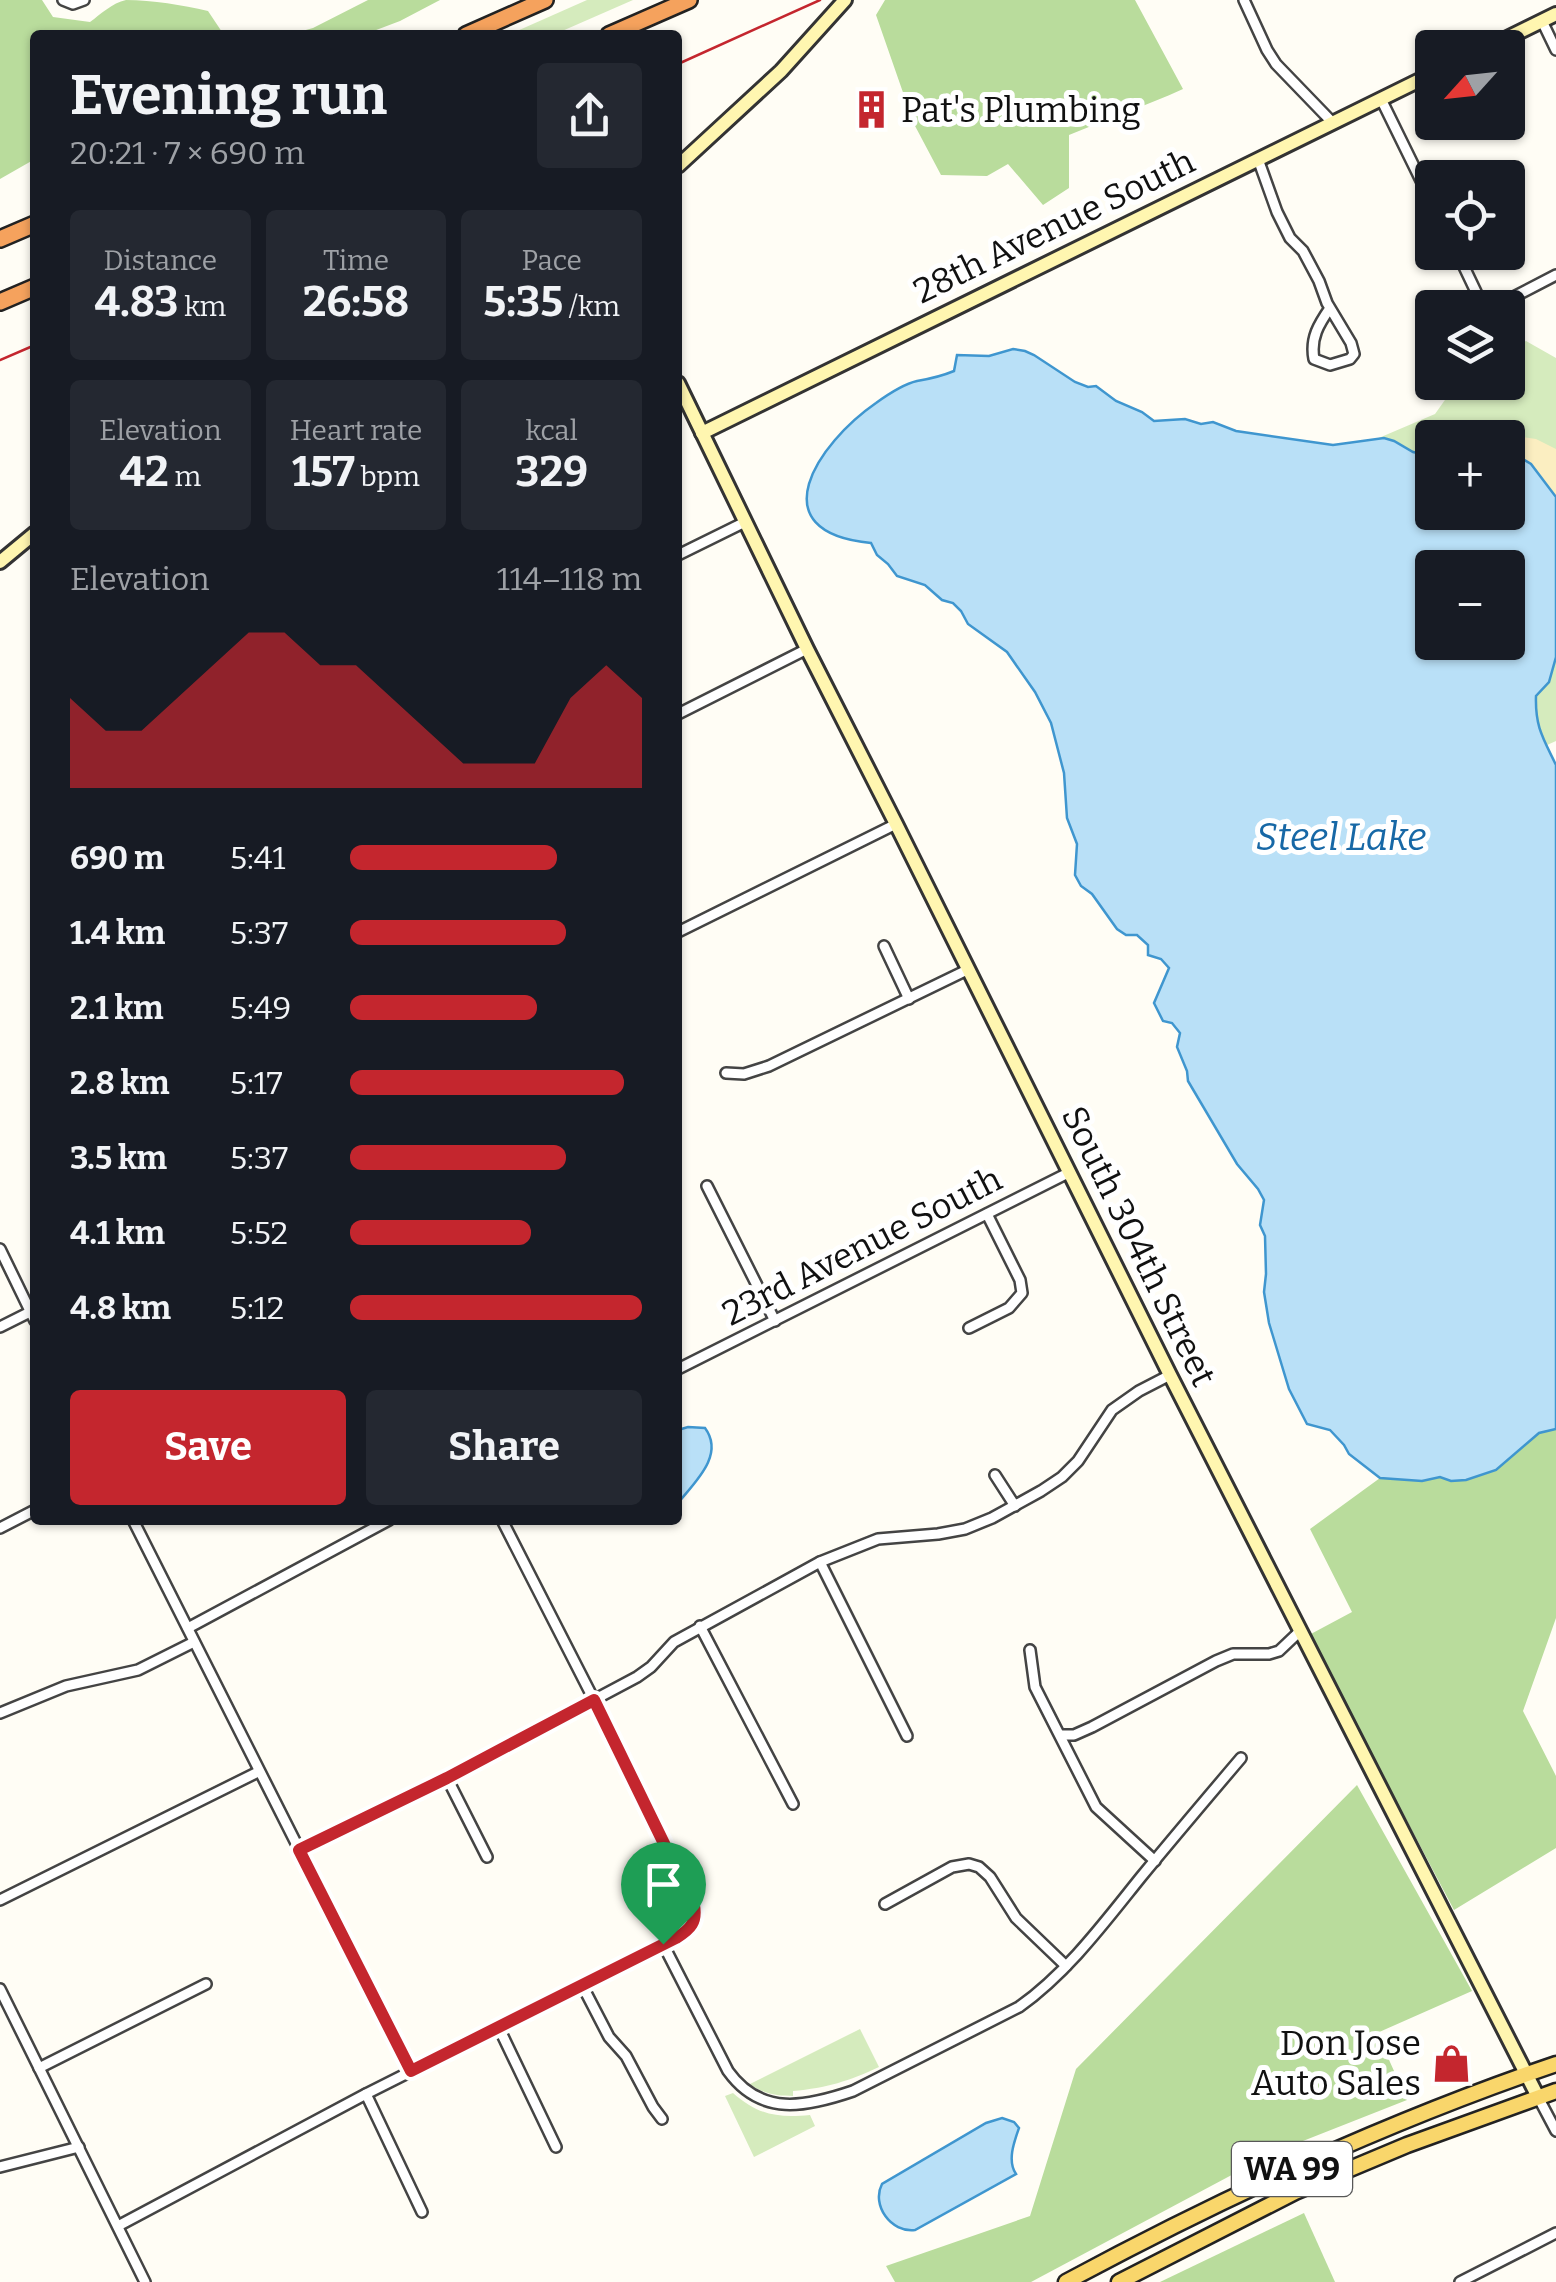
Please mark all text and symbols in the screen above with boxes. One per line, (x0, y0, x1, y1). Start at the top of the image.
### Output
north arrow (1415, 30, 1525, 140)
map controls (1415, 30, 1525, 660)
text: Evening run (70, 63, 387, 129)
button: share (537, 63, 642, 168)
building icon: Pat's Plumbing (850, 89, 892, 131)
place label: Pat's Plumbing (901, 89, 1141, 131)
text: 20:21 · 7 × 690 m (70, 134, 305, 172)
street label: 28th Avenue South (907, 140, 1202, 312)
button: locate (1415, 160, 1525, 270)
text: Distance (104, 244, 217, 277)
text: Time (323, 244, 389, 277)
text: Pace (521, 244, 582, 277)
text: 4.83 (94, 277, 179, 327)
text: 26:58 (303, 277, 409, 327)
text: 5:35 (483, 277, 563, 327)
text: km (179, 290, 226, 323)
text: /km (563, 290, 620, 323)
button: layers (1415, 290, 1525, 400)
text: Elevation (99, 414, 221, 447)
text: Heart rate (290, 414, 422, 447)
text: kcal (526, 414, 578, 447)
button: + (1415, 420, 1525, 530)
text: 42 (120, 447, 169, 497)
text: 157 (292, 447, 355, 497)
text: 329 (515, 447, 588, 497)
text: m (169, 460, 201, 493)
text: bpm (355, 460, 420, 493)
button: − (1415, 550, 1525, 660)
text: Elevation (70, 560, 210, 598)
text: 114–118 m (497, 560, 642, 598)
water label: Steel Lake (1256, 814, 1426, 860)
text: 690 m (70, 839, 164, 877)
text: 5:41 (230, 839, 286, 877)
text: 1.4 km (70, 914, 165, 952)
text: 5:37 (230, 914, 288, 952)
text: 2.1 km (70, 989, 164, 1027)
text: 5:49 (230, 989, 291, 1027)
text: 2.8 km (70, 1064, 170, 1102)
text: 5:17 (230, 1064, 283, 1102)
street label: South 304th Street (1053, 1099, 1225, 1393)
text: 3.5 km (70, 1139, 167, 1177)
text: 5:37 (230, 1139, 288, 1177)
street label: 23rd Avenue South (716, 1157, 1009, 1334)
text: 4.1 km (70, 1214, 165, 1252)
text: 5:52 (230, 1214, 288, 1252)
text: 4.8 km (70, 1289, 171, 1327)
text: 5:12 (230, 1289, 284, 1327)
button: Save (70, 1390, 346, 1505)
button: Share (366, 1390, 642, 1505)
pin (621, 1842, 706, 1945)
icon: arrive (636, 1857, 691, 1912)
place label: Don Jose Auto Sales (1251, 2022, 1421, 2104)
shop icon: Don Jose Auto Sales (1430, 2042, 1472, 2084)
road number: WA 99 (1232, 2142, 1352, 2196)

